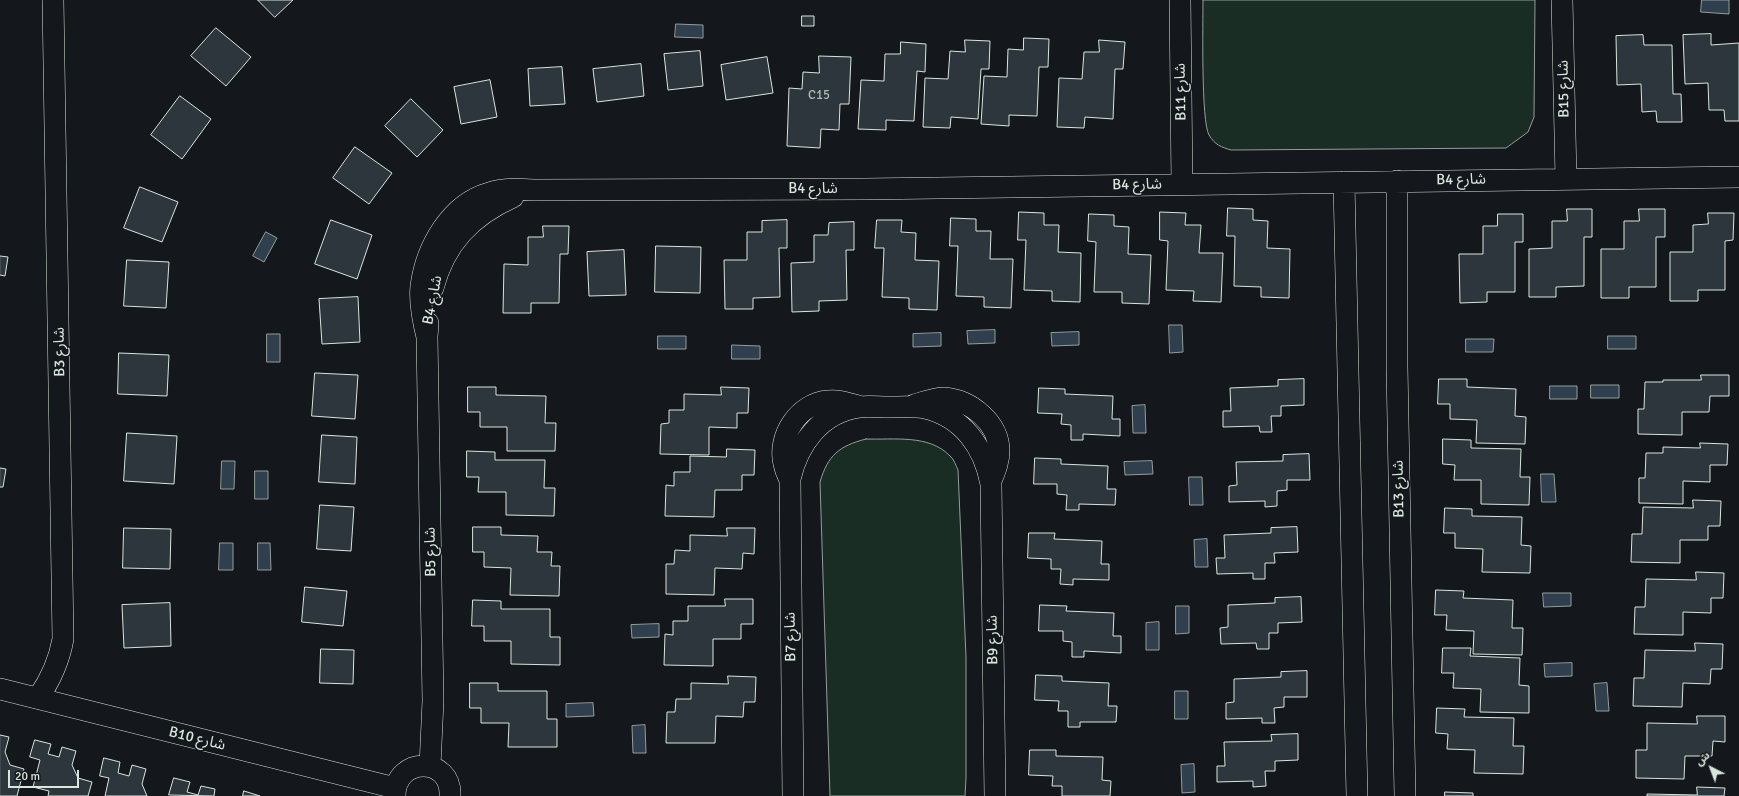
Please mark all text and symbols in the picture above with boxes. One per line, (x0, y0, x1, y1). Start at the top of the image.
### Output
street label: B15 شارع (1554, 60, 1574, 118)
street label: B11 شارع (1171, 63, 1191, 121)
house number: C15 (808, 88, 830, 104)
street label: B4 شارع (1436, 171, 1486, 189)
street label: B4 شارع (1112, 176, 1162, 194)
street label: B4 شارع (788, 180, 838, 198)
street label: B4 شارع (419, 274, 447, 326)
street label: B3 شارع (51, 327, 69, 377)
street label: B13 شارع (1389, 460, 1409, 518)
street label: B5 شارع (422, 527, 440, 577)
street label: B7 شارع (782, 612, 800, 662)
street label: B9 شارع (984, 615, 1002, 665)
street label: B10 شارع (167, 723, 227, 755)
north arrow (1691, 748, 1731, 788)
text: ش (1693, 749, 1713, 769)
scale bar (10, 762, 81, 788)
text: 20 m (15, 769, 40, 784)

